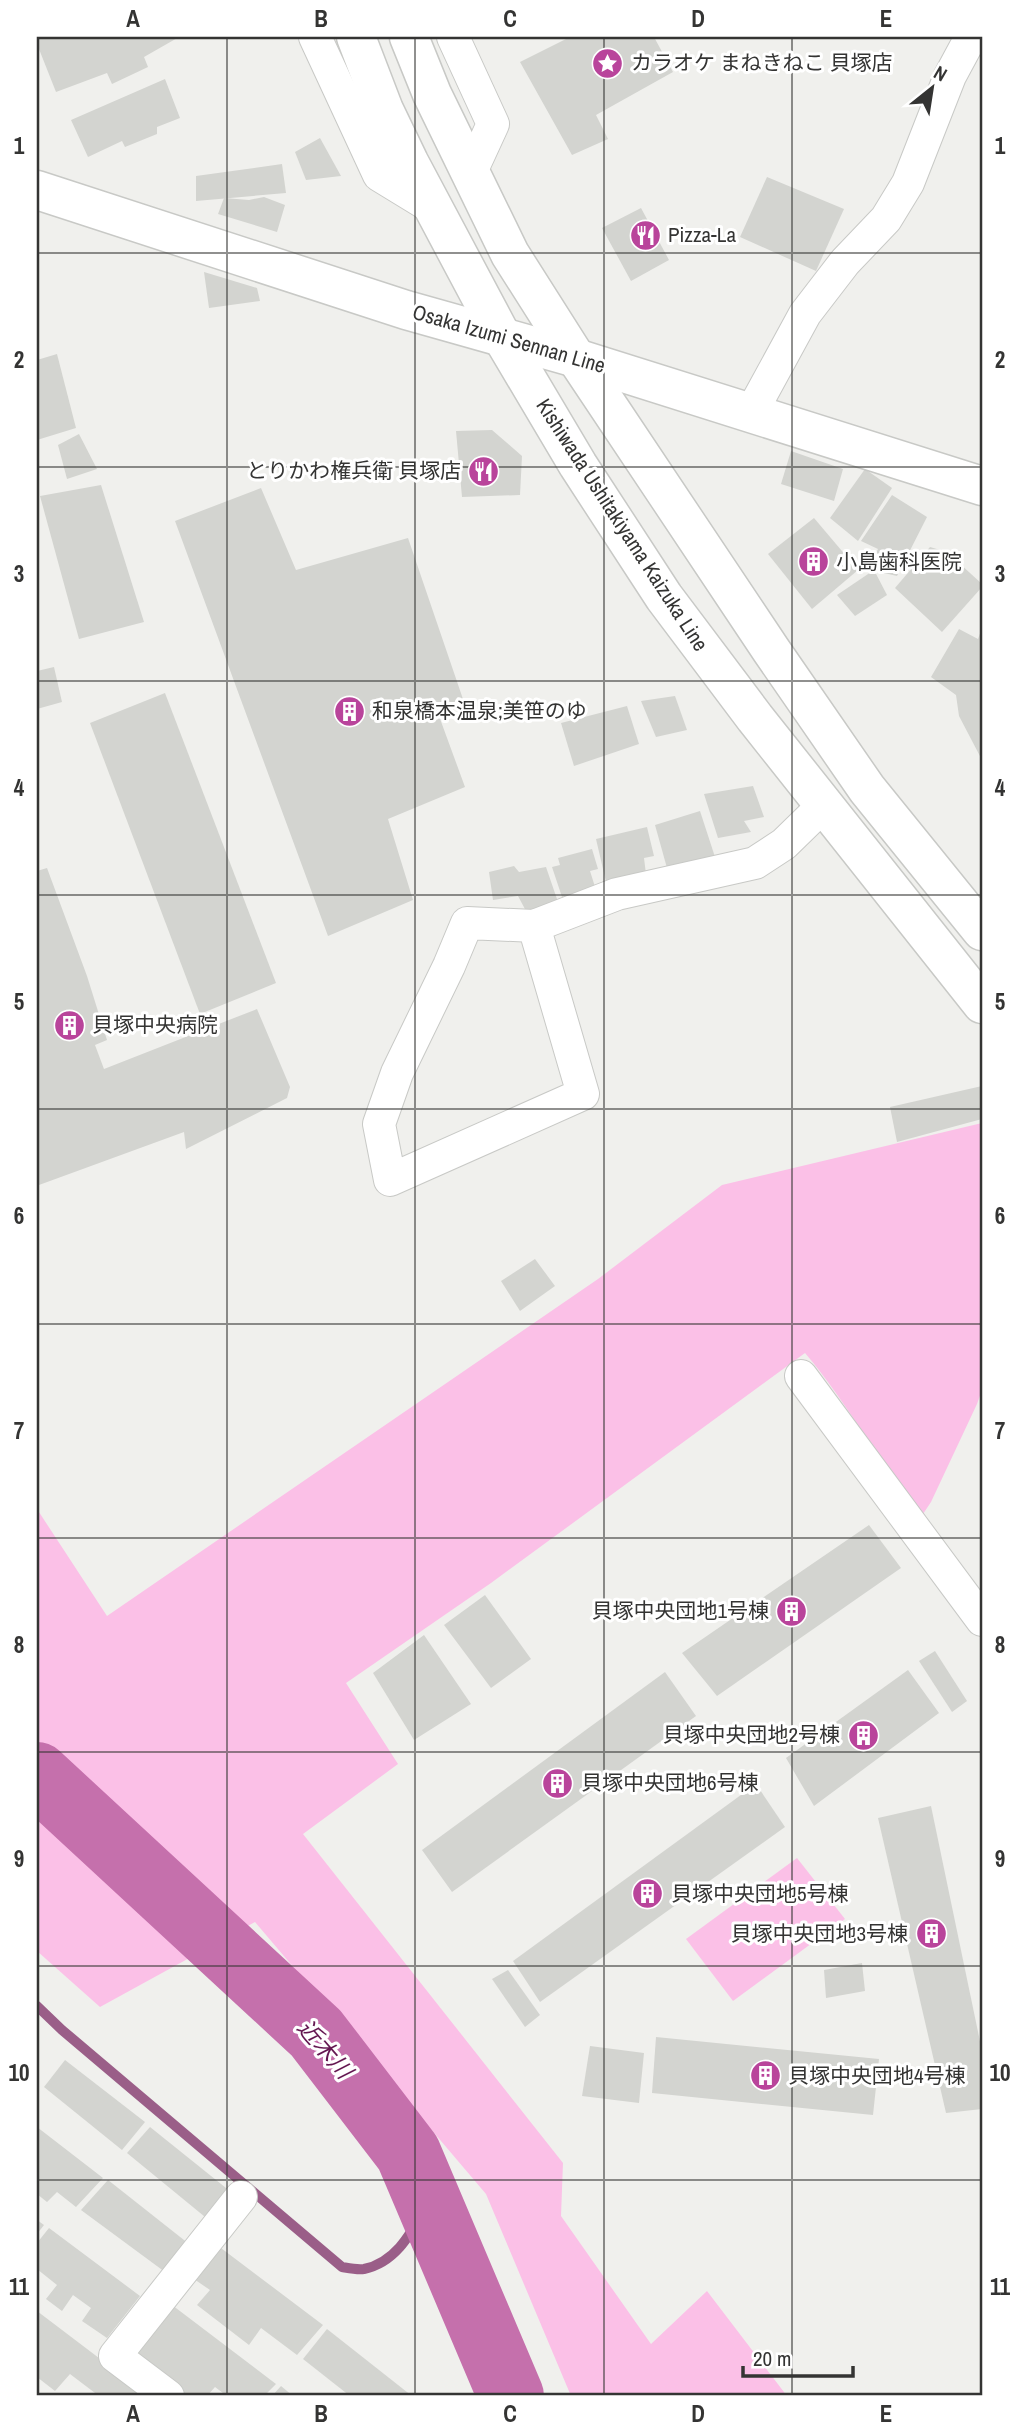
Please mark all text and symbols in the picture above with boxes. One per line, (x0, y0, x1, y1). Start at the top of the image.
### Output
text: A (126, 3, 140, 34)
text: B (314, 3, 328, 34)
text: C (503, 3, 517, 34)
text: D (691, 3, 705, 34)
text: E (880, 3, 892, 34)
place icon: カラオケ まねきねこ 貝塚店 (591, 46, 625, 80)
place label: カラオケ まねきねこ 貝塚店 (631, 48, 893, 77)
north arrow (897, 52, 967, 122)
text: N (929, 59, 952, 87)
text: 1 (14, 130, 25, 161)
text: 1 (995, 130, 1006, 161)
restaurant icon: Pizza-La (628, 218, 662, 252)
place label: Pizza-La (668, 220, 736, 249)
street label: Osaka Izumi Sennan Line (409, 297, 609, 380)
text: 2 (14, 344, 24, 375)
text: 2 (995, 344, 1005, 375)
street label: Kishiwada Ushitakiyama Kaizuka Line (530, 393, 715, 657)
restaurant icon: とりかわ権兵衛 貝塚店 (467, 454, 501, 488)
place label: とりかわ権兵衛 貝塚店 (246, 456, 461, 485)
building icon: 小島歯科医院 (796, 545, 830, 579)
place label: 小島歯科医院 (836, 547, 962, 576)
text: 3 (14, 558, 24, 589)
text: 3 (995, 558, 1005, 589)
building icon: 和泉橋本温泉;美笹のゆ (332, 694, 366, 728)
place label: 和泉橋本温泉;美笹のゆ (372, 696, 587, 725)
text: 4 (14, 772, 25, 803)
text: 4 (995, 772, 1006, 803)
text: 5 (14, 986, 24, 1017)
text: 5 (995, 986, 1005, 1017)
building icon: 貝塚中央病院 (52, 1008, 86, 1042)
place label: 貝塚中央病院 (92, 1010, 218, 1039)
text: 6 (14, 1200, 24, 1231)
text: 6 (995, 1200, 1005, 1231)
text: 7 (14, 1415, 24, 1446)
text: 7 (995, 1415, 1005, 1446)
building icon: 貝塚中央団地1号棟 (775, 1594, 809, 1628)
place label: 貝塚中央団地1号棟 (591, 1596, 769, 1625)
text: 8 (14, 1629, 24, 1660)
text: 8 (995, 1629, 1005, 1660)
building icon: 貝塚中央団地2号棟 (846, 1718, 880, 1752)
place label: 貝塚中央団地2号棟 (662, 1720, 840, 1749)
building icon: 貝塚中央団地6号棟 (541, 1766, 575, 1800)
place label: 貝塚中央団地6号棟 (581, 1768, 759, 1797)
text: 9 (14, 1843, 24, 1874)
text: 9 (995, 1843, 1005, 1874)
building icon: 貝塚中央団地5号棟 (631, 1877, 665, 1911)
place label: 貝塚中央団地5号棟 (671, 1879, 849, 1908)
building icon: 貝塚中央団地3号棟 (914, 1917, 948, 1951)
place label: 貝塚中央団地3号棟 (730, 1919, 908, 1948)
water label: 近木川 (291, 2012, 362, 2087)
text: 10 (9, 2057, 29, 2088)
text: 10 (990, 2057, 1010, 2088)
building icon: 貝塚中央団地4号棟 (748, 2059, 782, 2093)
place label: 貝塚中央団地4号棟 (788, 2061, 966, 2090)
text: 11 (9, 2271, 29, 2302)
text: 11 (990, 2271, 1010, 2302)
scale bar (743, 2335, 853, 2379)
text: 20 m (753, 2344, 791, 2373)
text: A (126, 2398, 140, 2429)
text: B (314, 2398, 328, 2429)
text: C (503, 2398, 517, 2429)
text: D (691, 2398, 705, 2429)
text: E (880, 2398, 892, 2429)

